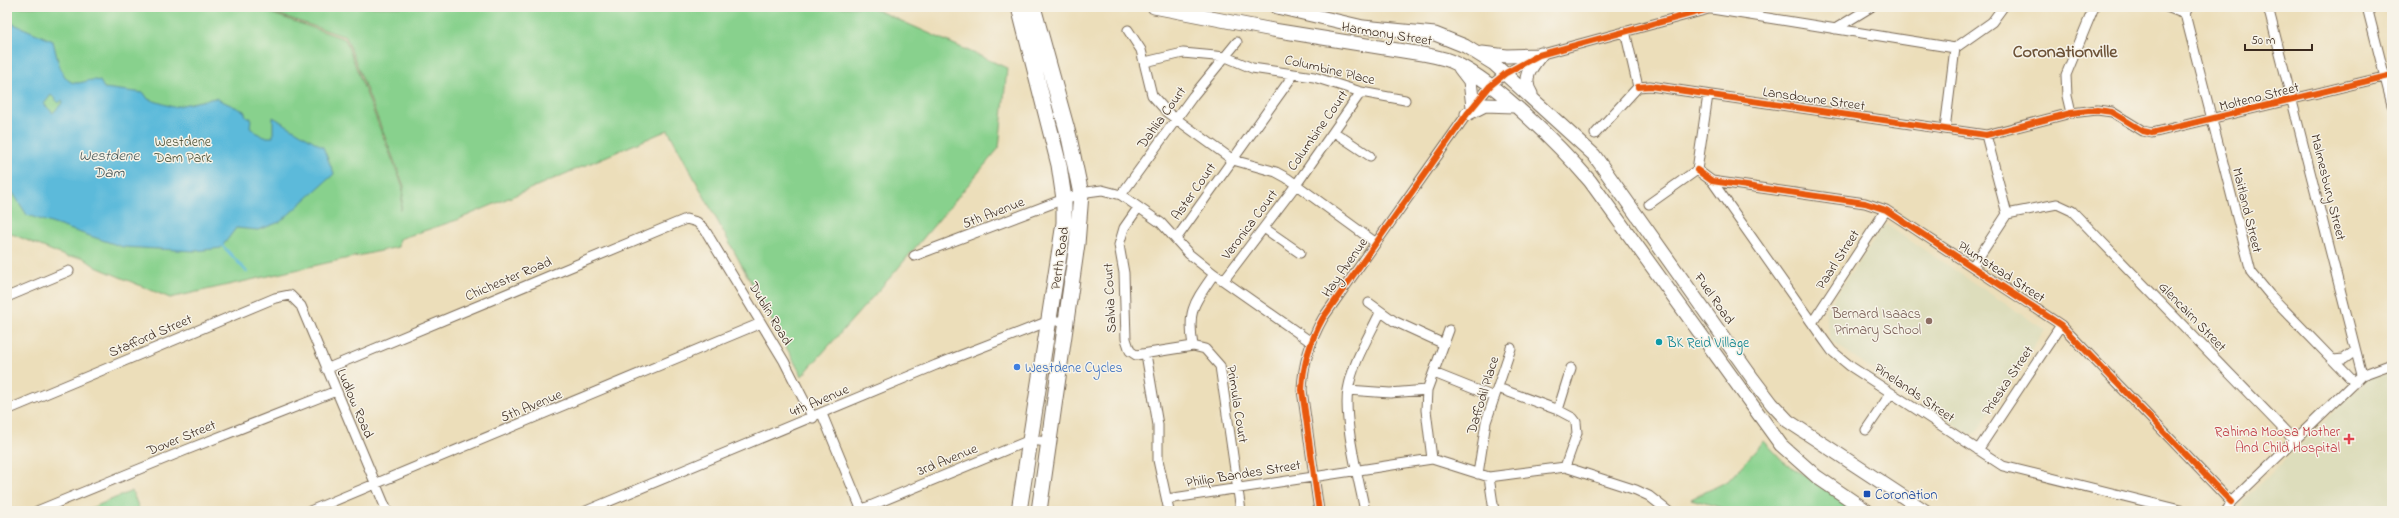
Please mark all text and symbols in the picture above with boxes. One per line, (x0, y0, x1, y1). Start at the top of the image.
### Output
street label: Harmony Street (1340, 17, 1434, 53)
scale bar (2245, 26, 2312, 52)
text: 50 m (2251, 32, 2275, 50)
district label: Coronationville (2013, 40, 2118, 66)
street label: Columbine Place (1282, 50, 1378, 91)
street label: Molteno Street (2217, 77, 2302, 118)
street label: Dahlia Court (1132, 82, 1192, 154)
street label: Lansdowne Street (1761, 82, 1867, 117)
street label: Columbine Court (1283, 86, 1354, 176)
park label: Westdene Dam Park (153, 132, 213, 169)
street label: Malmesbury Street (2303, 132, 2351, 243)
water label: Westdene Dam (79, 145, 140, 184)
street label: Aster Court (1167, 158, 1222, 225)
street label: Maitland Street (2226, 166, 2267, 255)
street label: Veronica Court (1216, 185, 1284, 265)
street label: 5th Avenue (960, 192, 1028, 235)
street label: Perth Road (1046, 225, 1075, 291)
street label: Paarl Street (1811, 225, 1866, 294)
street label: Hay Avenue (1317, 233, 1375, 303)
street label: Plumstead Street (1953, 236, 2049, 309)
street label: Chichester Road (462, 252, 555, 307)
street label: Salvia Court (1098, 262, 1123, 333)
street label: Fuel Road (1688, 268, 1739, 329)
street label: Dublin Road (742, 277, 797, 350)
street label: Glencairn Street (2153, 277, 2231, 357)
place label: Bernard Isaacs Primary School (1831, 304, 1921, 342)
street label: Stafford Street (106, 309, 196, 363)
marker: Bernard Isaacs Primary School (1924, 316, 1934, 326)
place label: BK Reid Village (1666, 333, 1750, 355)
marker: BK Reid Village (1654, 337, 1664, 347)
street label: Prieska Street (1977, 342, 2039, 420)
street label: Daffodil Place (1461, 353, 1505, 438)
place label: Westdene Cycles (1025, 358, 1123, 380)
street label: Pinelands Street (1870, 358, 1959, 428)
marker: Westdene Cycles (1012, 362, 1022, 372)
street label: Primula Court (1220, 364, 1253, 445)
street label: Ludlow Road (331, 366, 379, 442)
street label: 4th Avenue (787, 379, 853, 423)
street label: 5th Avenue (498, 384, 566, 428)
street label: Dover Street (143, 415, 220, 462)
place label: Rahima Moosa Mother And Child Hospital (2215, 422, 2341, 459)
marker: Rahima Moosa Mother And Child Hospital (2343, 433, 2355, 445)
street label: 3rd Avenue (914, 439, 982, 482)
street label: Philip Bandes Street (1184, 455, 1303, 494)
place label: Coronation (1875, 485, 1938, 506)
marker: Coronation (1862, 489, 1872, 499)

